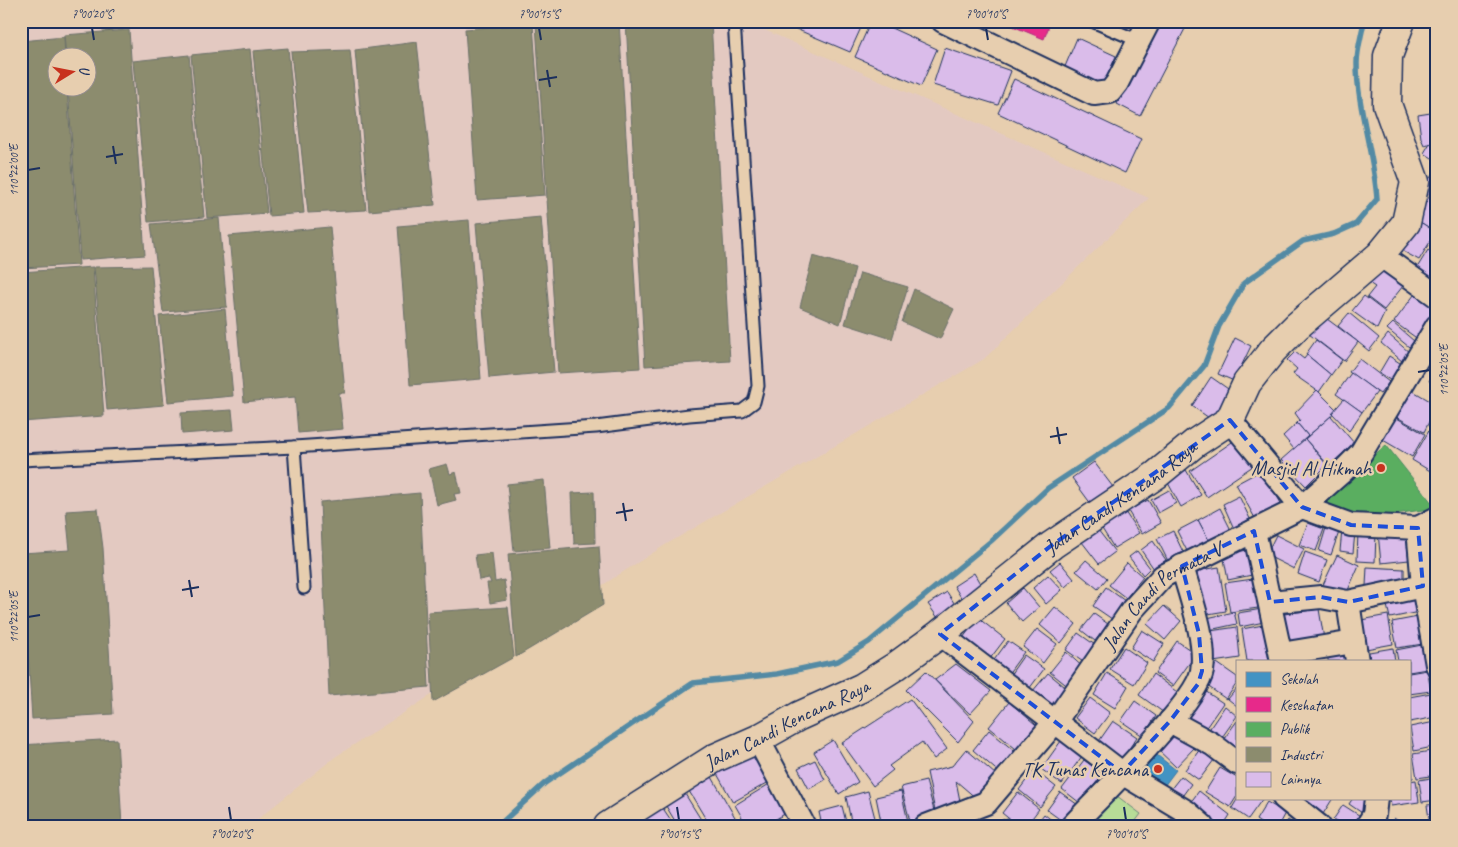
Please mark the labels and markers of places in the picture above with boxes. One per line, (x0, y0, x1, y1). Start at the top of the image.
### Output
place label: Masjid Al Hikmah (1251, 456, 1373, 481)
marker: Masjid Al Hikmah (1375, 462, 1387, 474)
place label: TK Tunas Kencana (1022, 757, 1150, 782)
marker: TK Tunas Kencana (1152, 763, 1164, 775)

